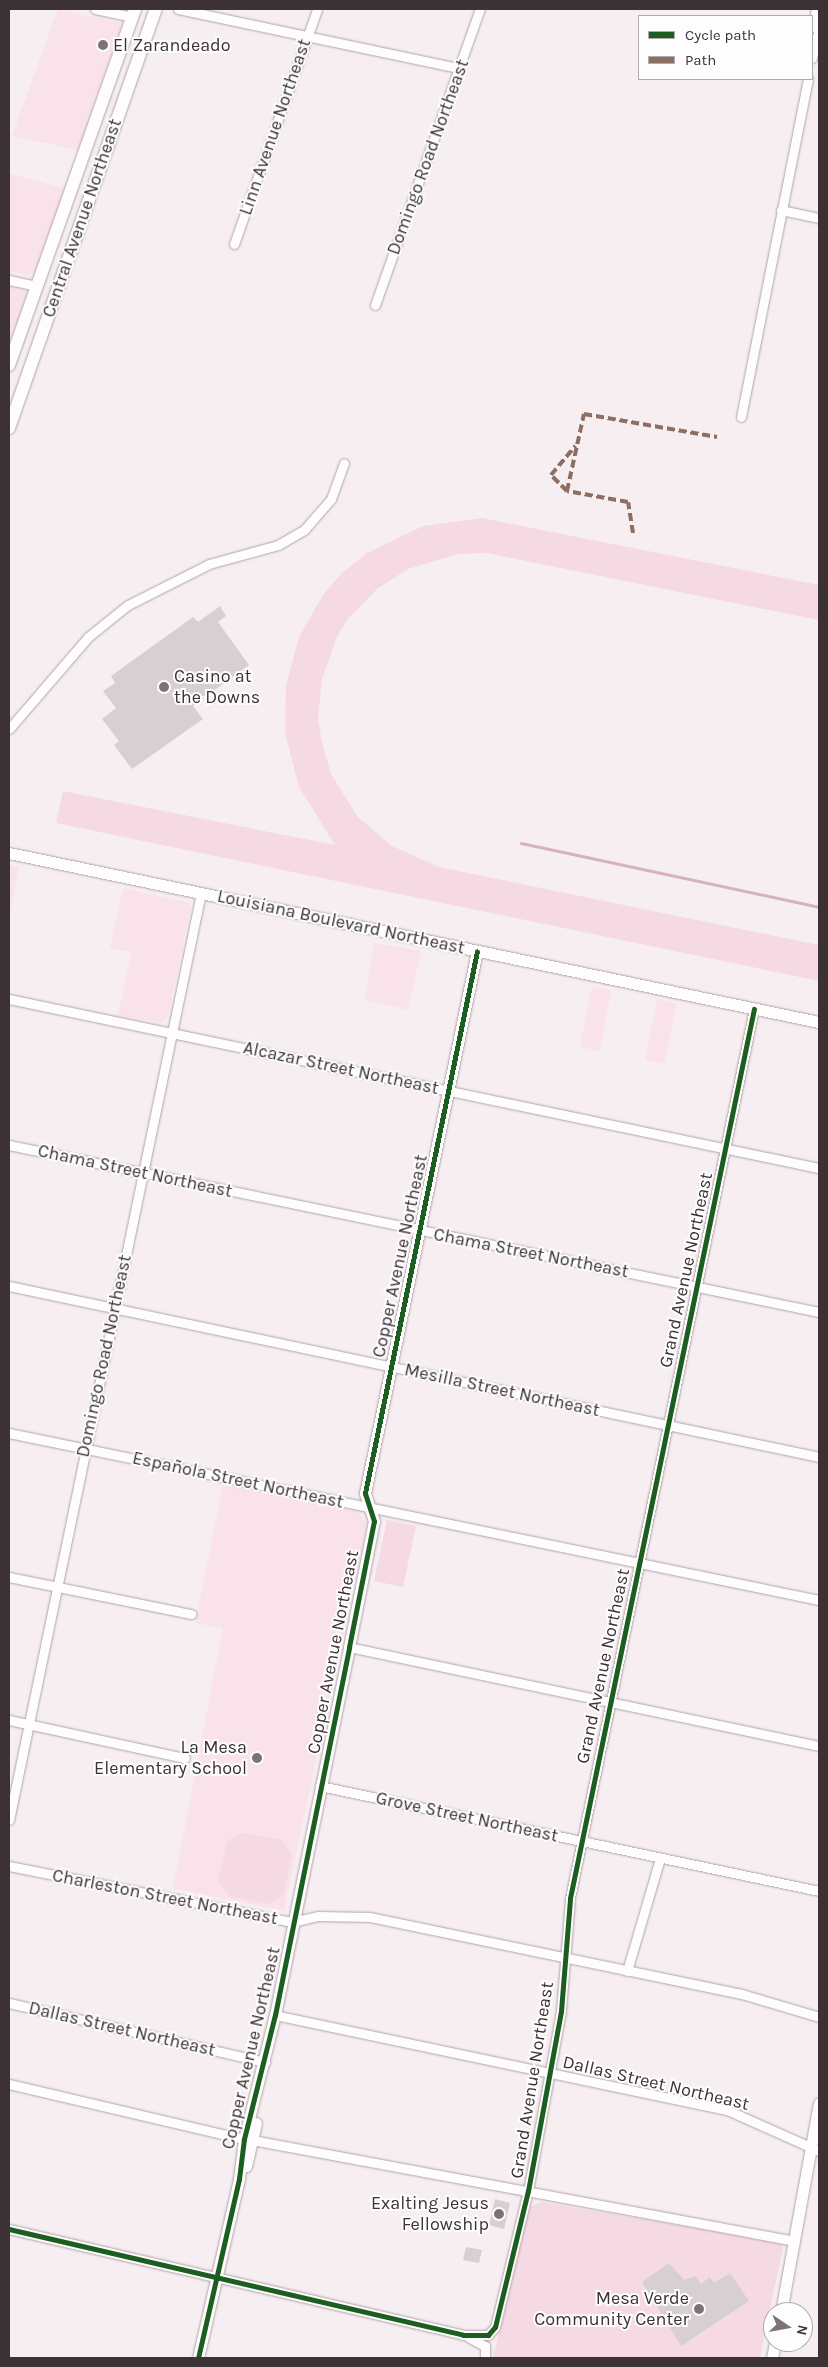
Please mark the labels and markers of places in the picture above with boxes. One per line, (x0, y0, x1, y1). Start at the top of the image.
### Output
place label: El Zarandeado (113, 34, 231, 56)
marker: El Zarandeado (97, 39, 109, 51)
place label: Casino at the Downs (174, 666, 260, 709)
marker: Casino at the Downs (158, 681, 170, 693)
place label: La Mesa Elementary School (94, 1737, 247, 1780)
marker: La Mesa Elementary School (251, 1752, 263, 1764)
place label: Exalting Jesus Fellowship (371, 2193, 489, 2236)
marker: Exalting Jesus Fellowship (493, 2208, 505, 2220)
place label: Mesa Verde Community Center (534, 2288, 689, 2330)
marker: Mesa Verde Community Center (693, 2303, 705, 2315)

